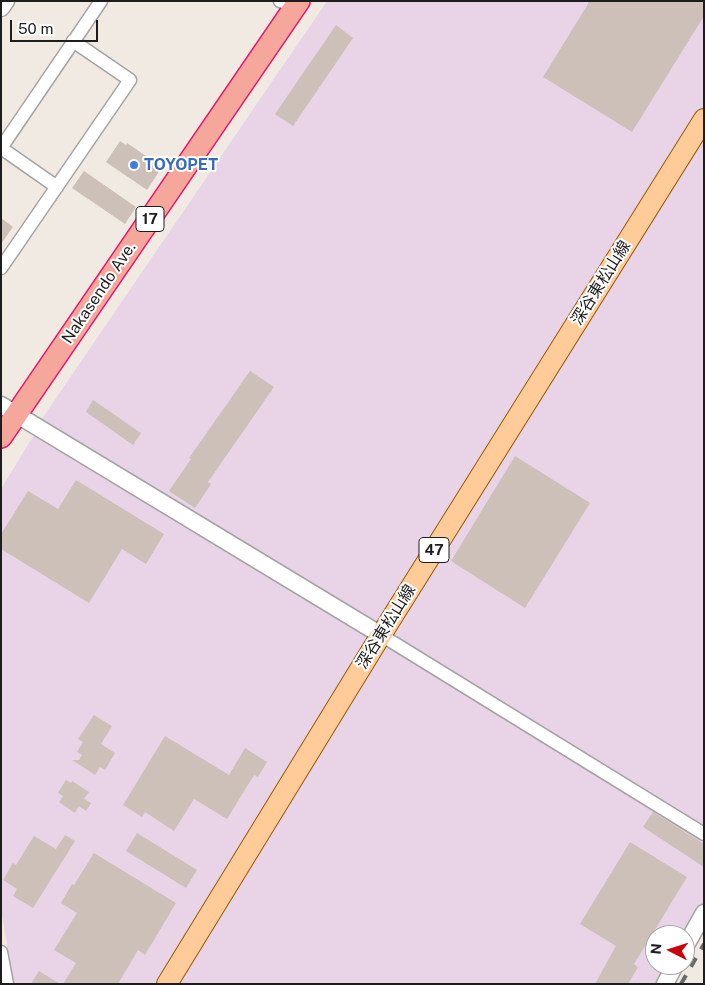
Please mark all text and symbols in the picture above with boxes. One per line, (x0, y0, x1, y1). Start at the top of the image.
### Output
scale bar (12, 10, 100, 42)
text: 50 m (18, 20, 53, 37)
place label: TOYOPET (144, 155, 218, 175)
marker: TOYOPET (128, 159, 140, 171)
road number: 17 (136, 206, 164, 232)
street label: 深谷東松山線 (567, 237, 635, 329)
street label: Nakasendo Ave. (58, 239, 140, 347)
road number: 47 (419, 538, 449, 562)
street label: 深谷東松山線 (352, 581, 420, 673)
north arrow (645, 925, 695, 975)
text: N (648, 943, 664, 955)

